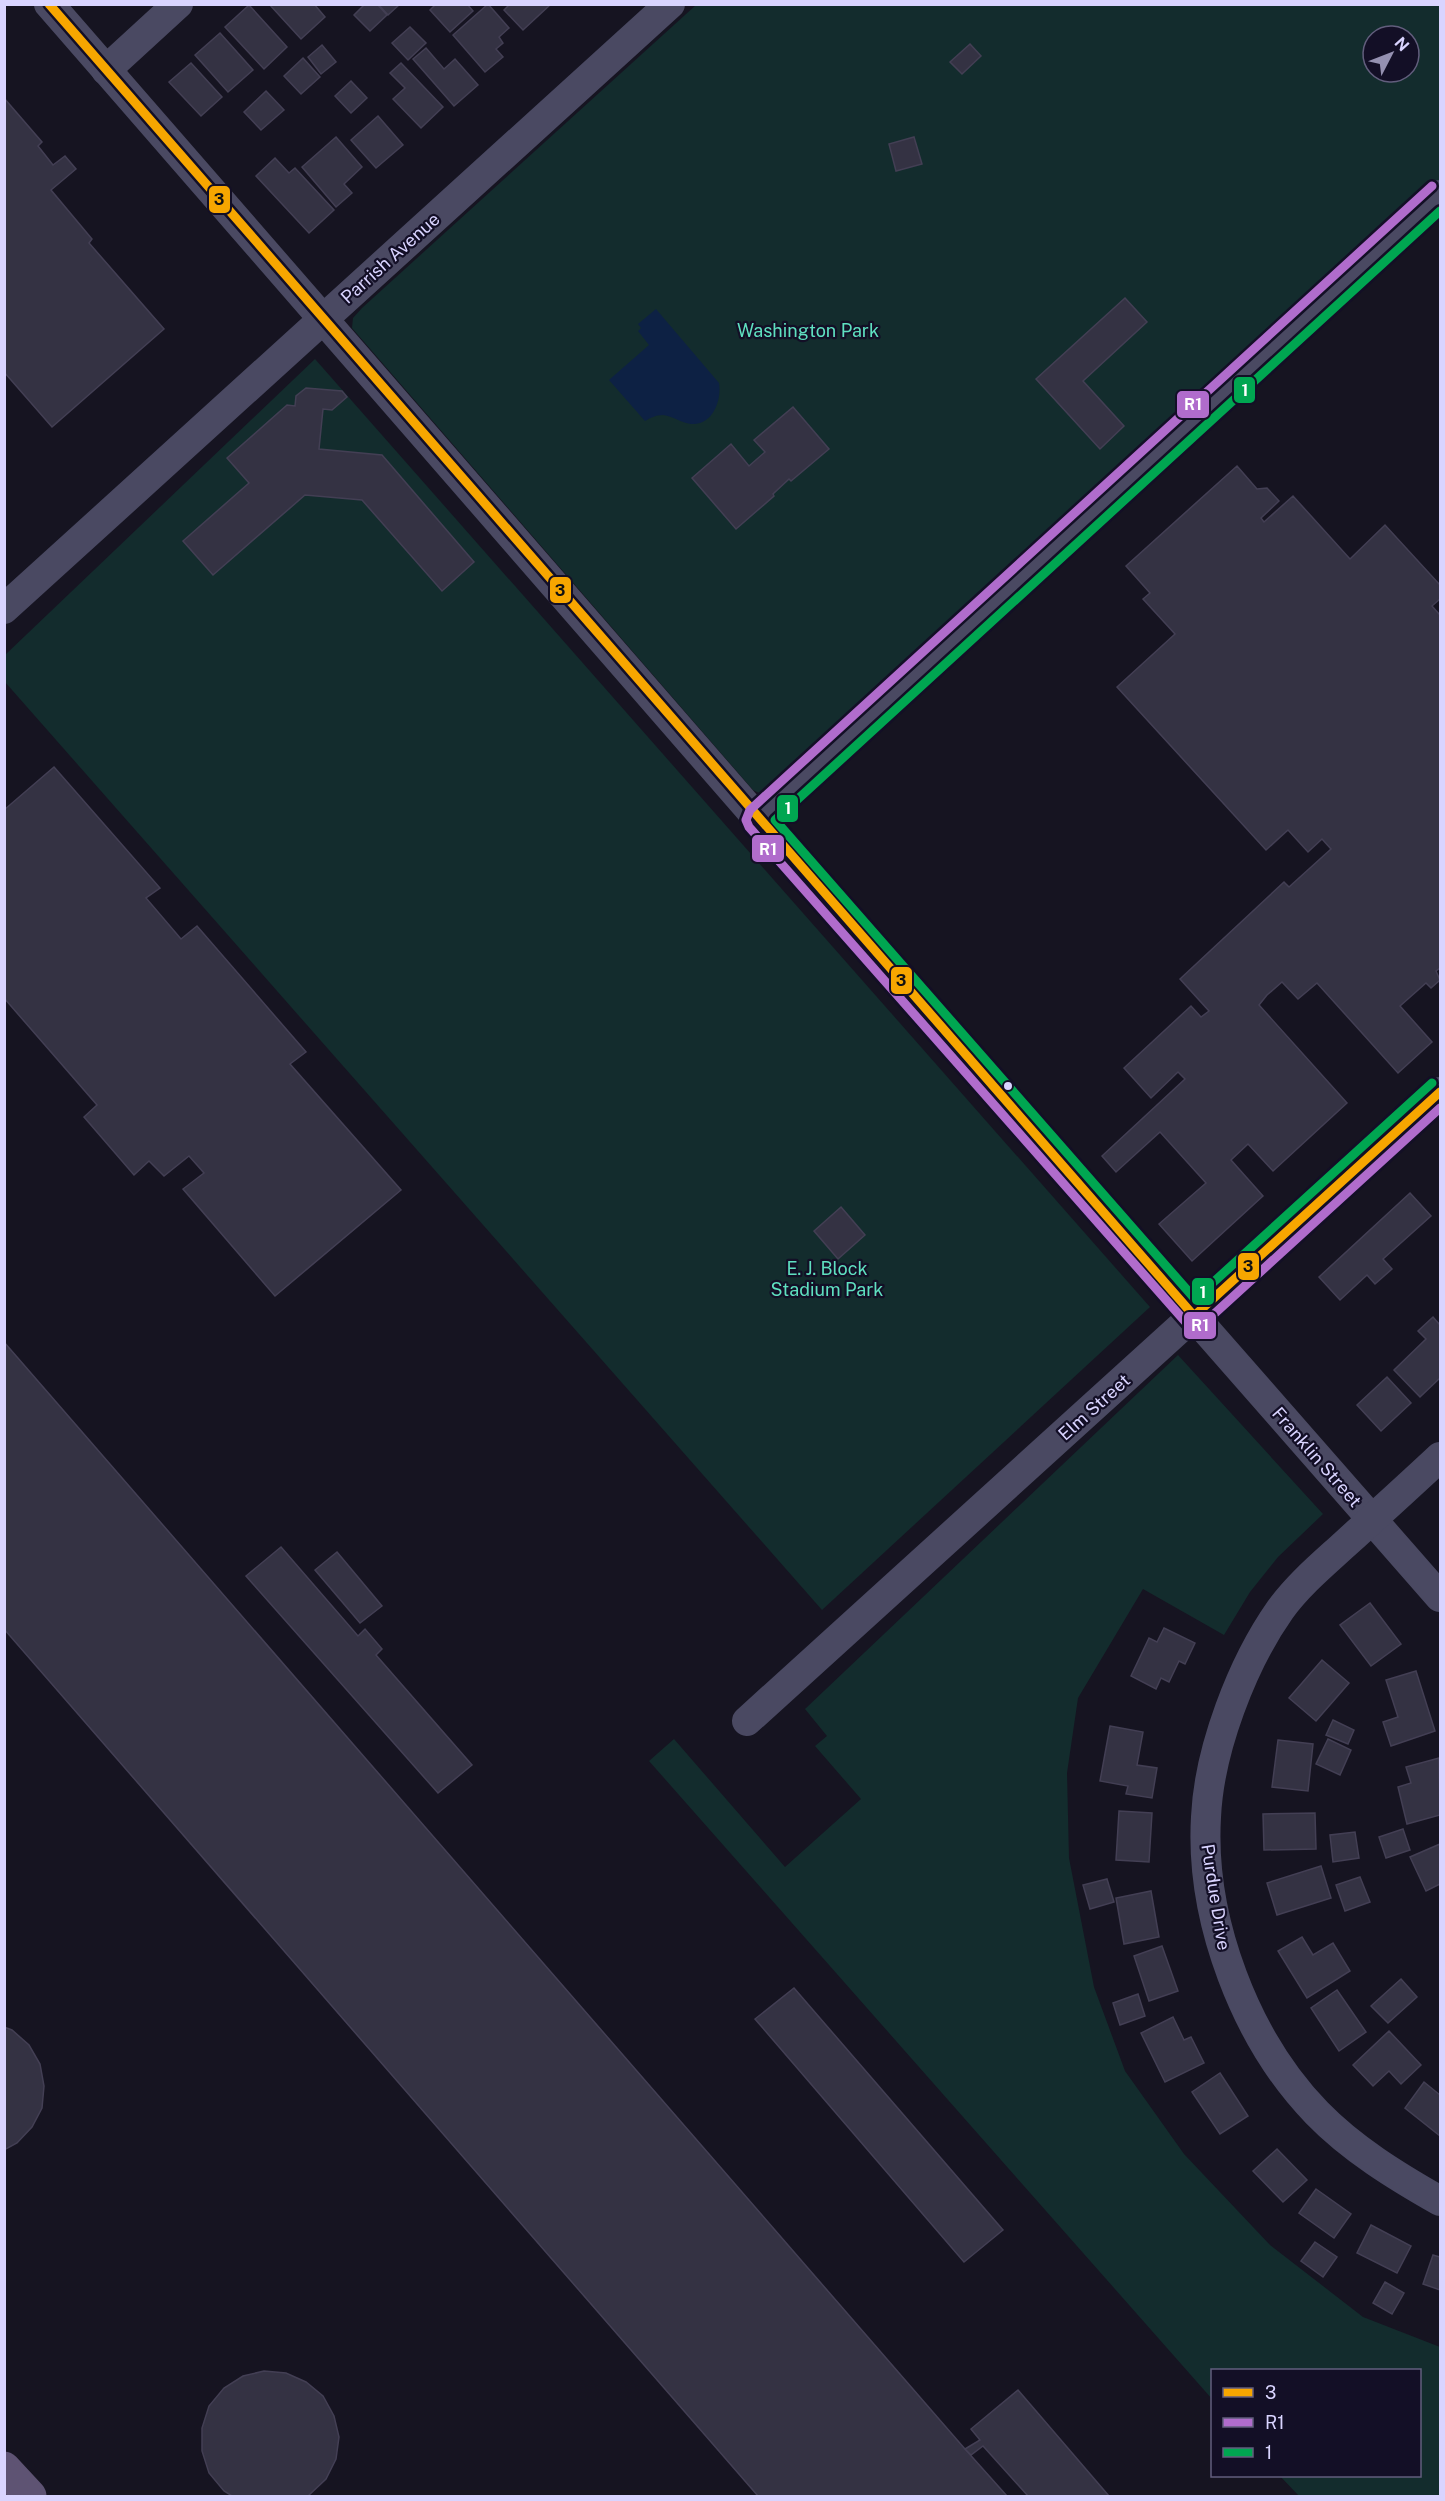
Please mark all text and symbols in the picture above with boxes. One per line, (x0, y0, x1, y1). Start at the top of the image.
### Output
north arrow (1361, 24, 1421, 84)
text: N (1391, 33, 1413, 55)
line badge: 3 (208, 185, 231, 214)
text: 3 (214, 190, 224, 209)
street label: Parrish Avenue (336, 208, 444, 308)
park label: Washington Park (737, 320, 879, 341)
line badge: 1 (1233, 376, 1256, 404)
text: 1 (1242, 381, 1248, 400)
line badge: R1 (1176, 390, 1210, 419)
text: R1 (1184, 395, 1202, 414)
line badge: 3 (549, 576, 572, 604)
text: 3 (555, 581, 565, 600)
line badge: 1 (776, 794, 799, 823)
text: 1 (785, 799, 791, 818)
line badge: R1 (751, 834, 785, 863)
text: R1 (759, 840, 777, 859)
line badge: 3 (890, 966, 913, 995)
text: 3 (896, 971, 906, 990)
unlabelled marker (1002, 1080, 1014, 1092)
line badge: 3 (1237, 1252, 1260, 1281)
text: 3 (1243, 1257, 1253, 1276)
park label: E. J. Block Stadium Park (771, 1258, 883, 1300)
line badge: 1 (1191, 1277, 1215, 1306)
text: 1 (1200, 1283, 1206, 1302)
line badge: R1 (1183, 1311, 1217, 1340)
text: R1 (1191, 1316, 1209, 1335)
street label: Elm Street (1054, 1369, 1134, 1445)
street label: Franklin Street (1268, 1403, 1366, 1511)
street label: Purdue Drive (1197, 1842, 1235, 1952)
legend (1211, 2369, 1421, 2477)
text: 3 (1265, 2382, 1276, 2403)
text: R1 (1265, 2412, 1285, 2433)
text: 1 (1265, 2442, 1272, 2463)

